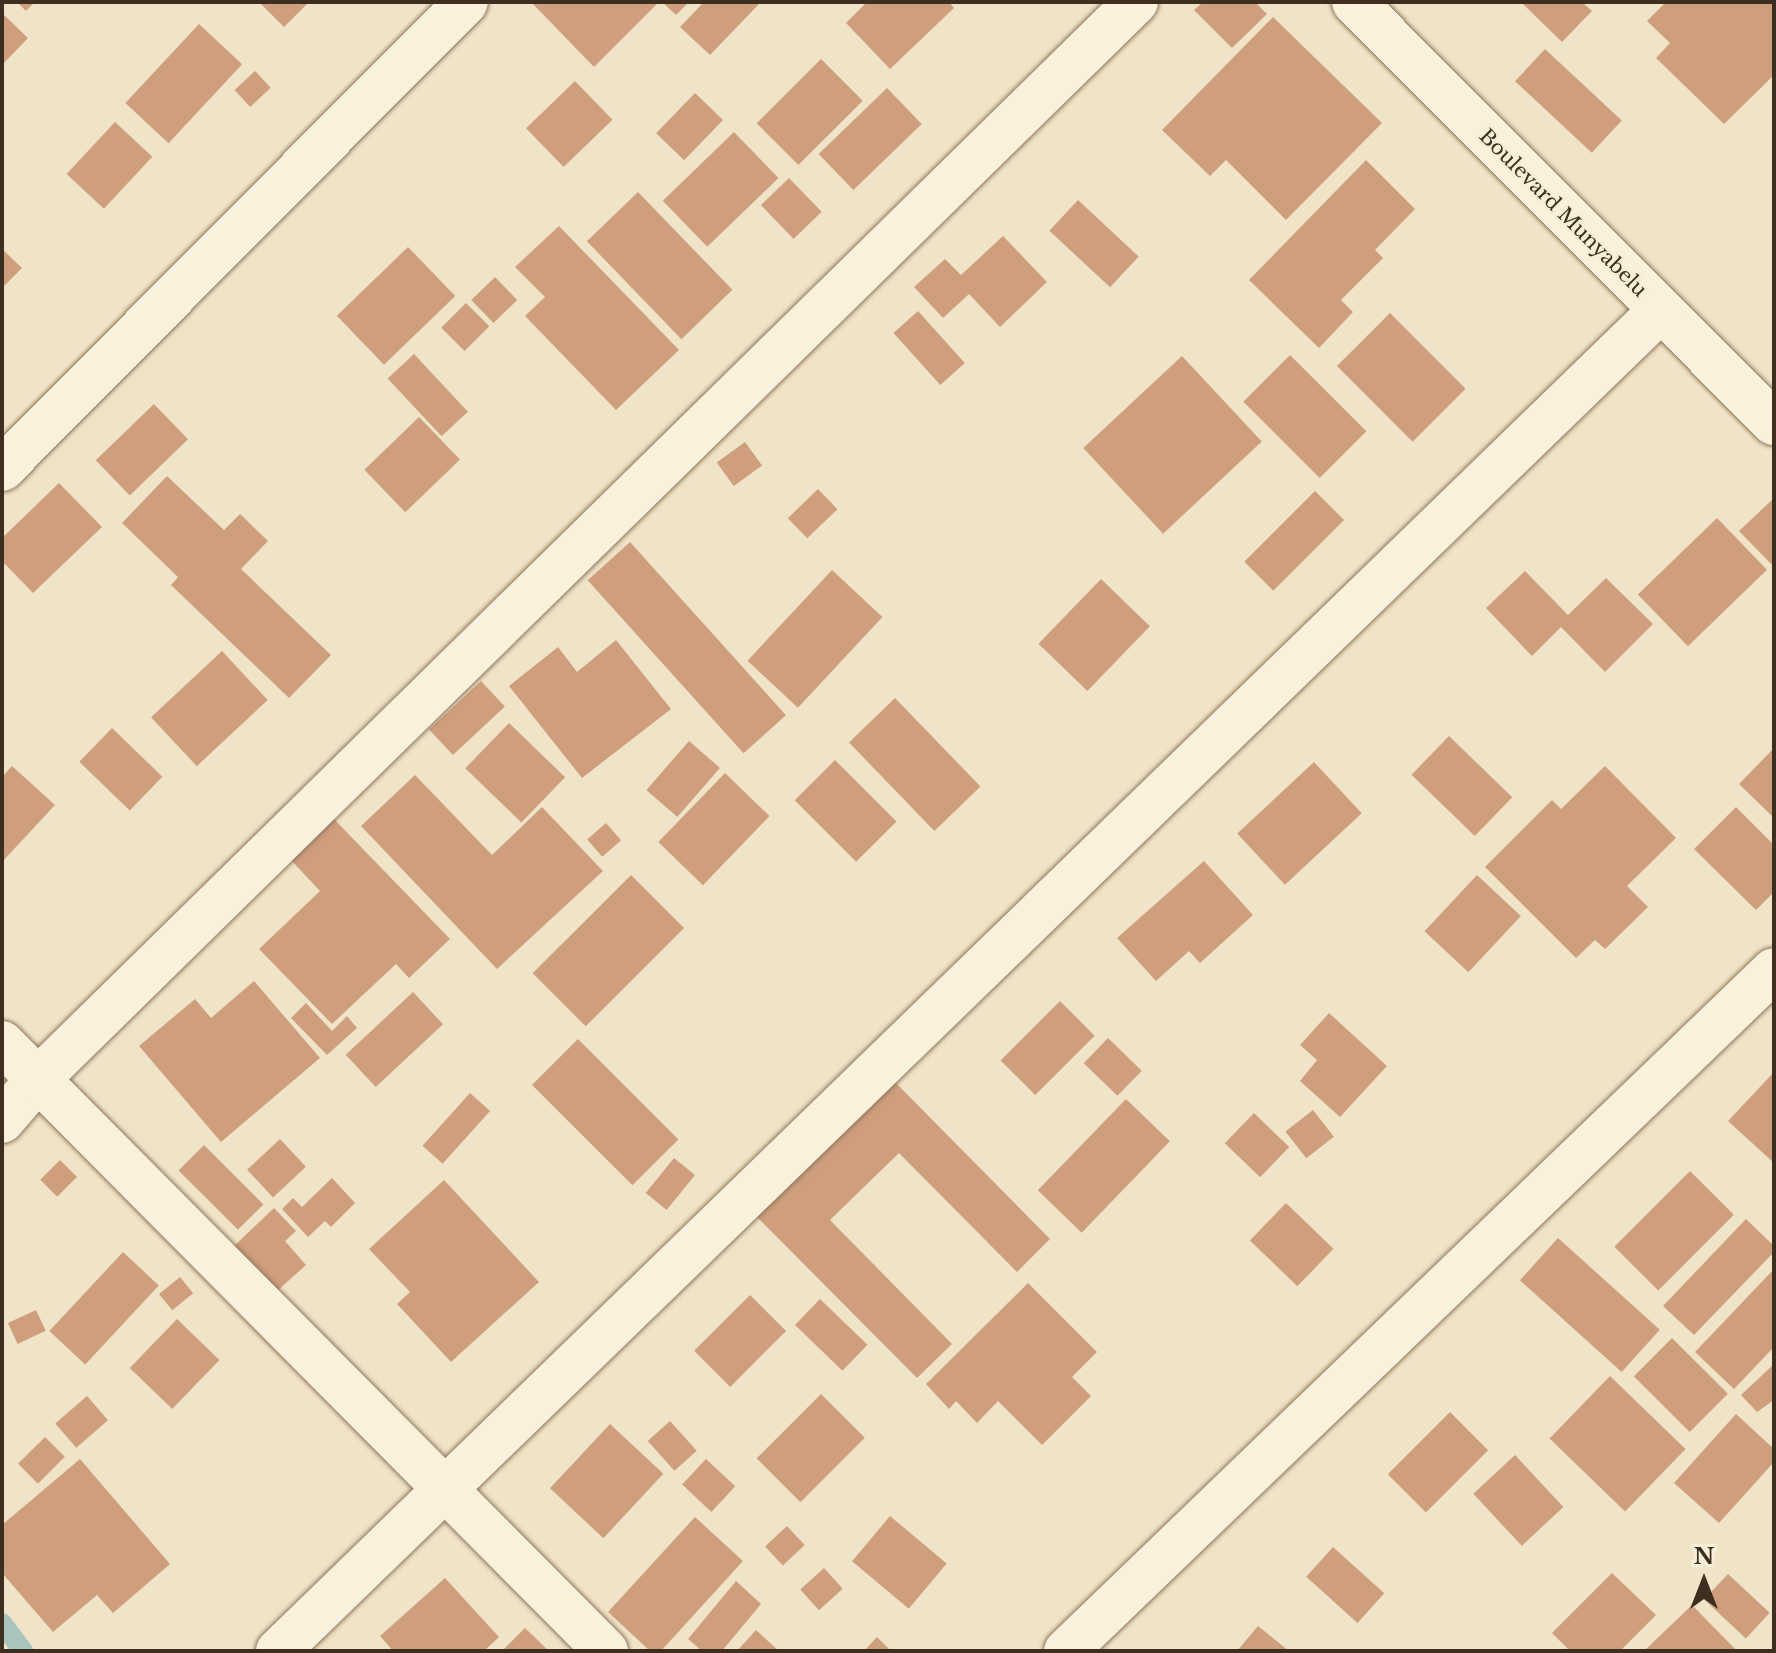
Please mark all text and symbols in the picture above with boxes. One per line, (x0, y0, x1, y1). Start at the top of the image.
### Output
street label: Boulevard Munyabelu (1474, 124, 1652, 302)
north arrow (1664, 1541, 1744, 1621)
text: N (1694, 1543, 1714, 1570)

